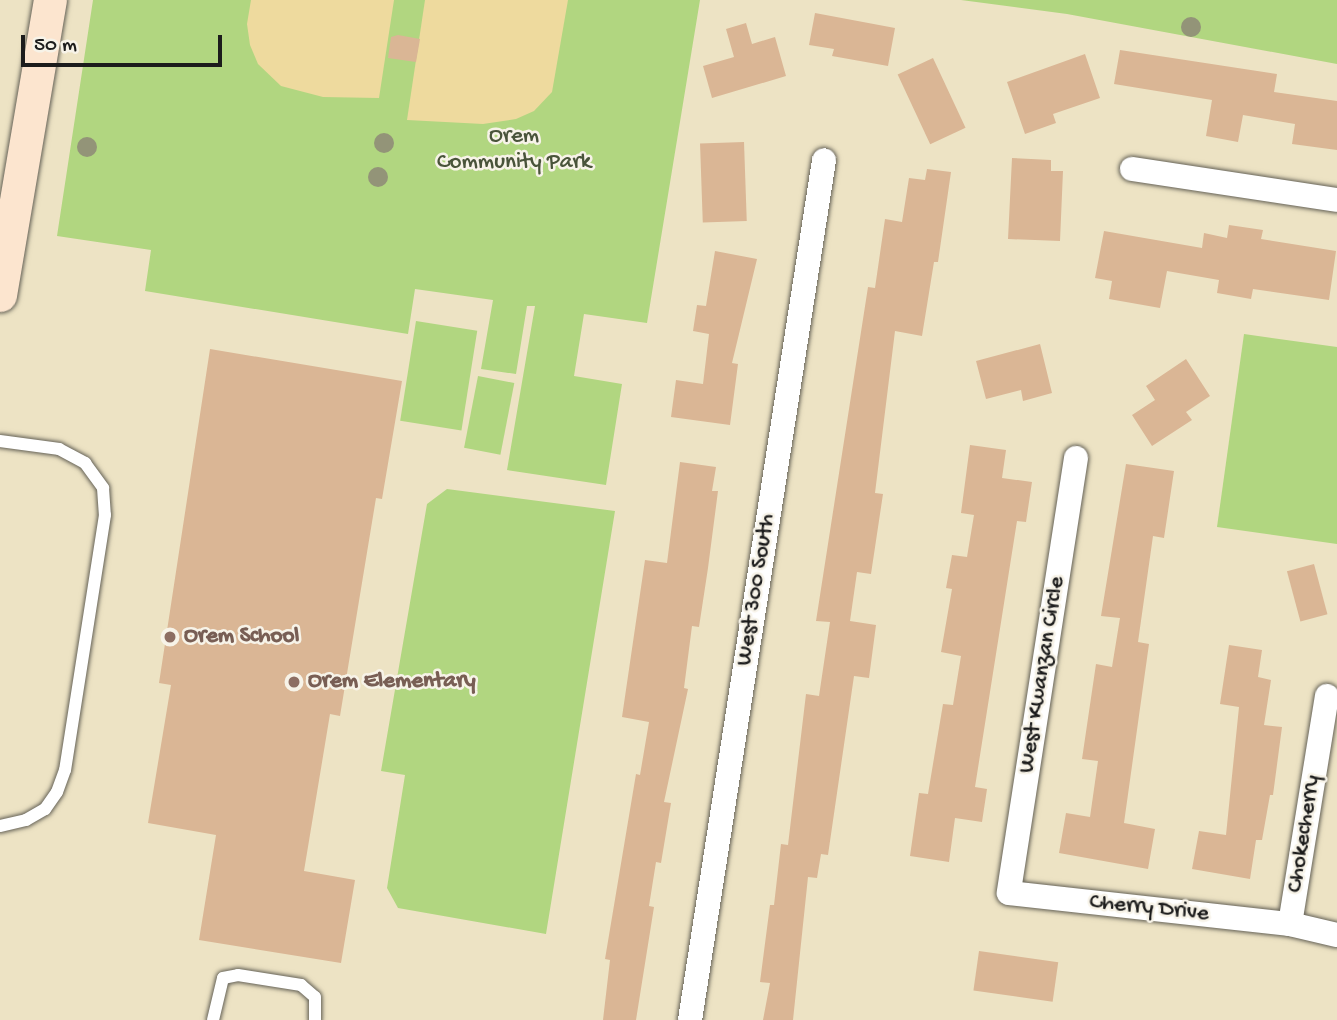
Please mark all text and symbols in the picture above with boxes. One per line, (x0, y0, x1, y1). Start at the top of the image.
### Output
scale bar (24, 21, 226, 65)
text: 50 m (34, 34, 77, 59)
park label: Orem Community Park (437, 123, 591, 177)
street label: West 300 South (731, 512, 783, 668)
street label: West Kwanzan Circle (1014, 575, 1072, 775)
place label: Orem School (184, 623, 299, 651)
marker: Orem School (162, 629, 178, 645)
place label: Orem Elementary (308, 668, 476, 696)
marker: Orem Elementary (286, 674, 302, 690)
street label: Chokecherry (1282, 773, 1328, 895)
street label: Cherry Drive (1088, 889, 1210, 929)

